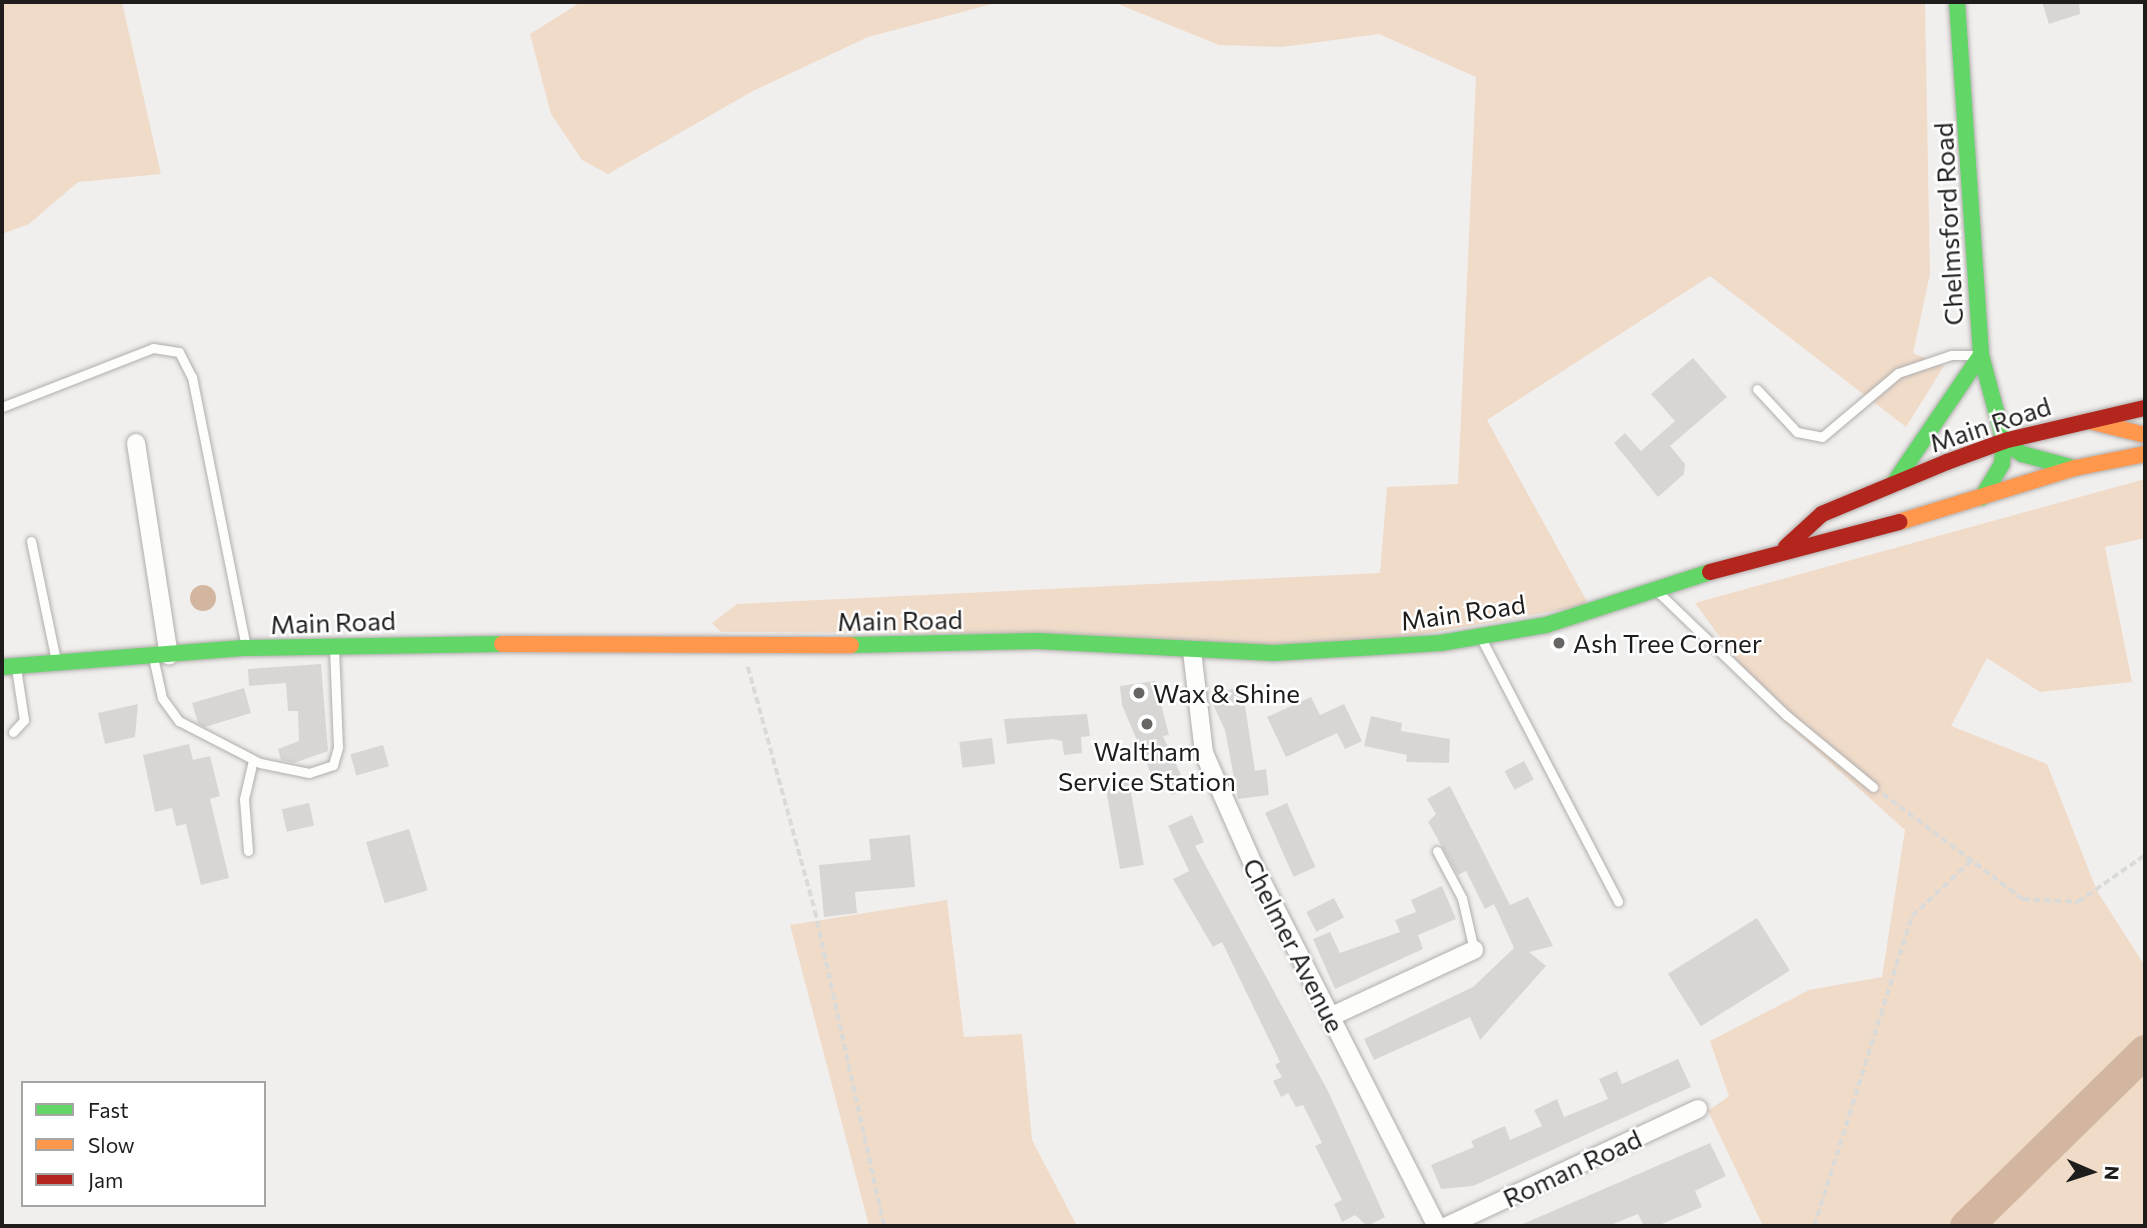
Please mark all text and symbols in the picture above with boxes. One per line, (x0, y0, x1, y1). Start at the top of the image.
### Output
street label: Chelmsford Road (1927, 122, 1969, 326)
street label: Main Road (1925, 390, 2055, 458)
street label: Main Road (1399, 588, 1527, 636)
street label: Main Road (837, 603, 963, 637)
street label: Main Road (270, 604, 396, 640)
place label: Ash Tree Corner (1573, 627, 1762, 659)
marker: Ash Tree Corner (1551, 635, 1567, 651)
place label: Wax & Shine (1153, 677, 1300, 709)
marker: Wax & Shine (1131, 685, 1147, 701)
marker: Waltham Service Station (1139, 716, 1155, 732)
place label: Waltham Service Station (1058, 735, 1236, 796)
street label: Chelmer Avenue (1237, 853, 1351, 1037)
legend (21, 1081, 266, 1207)
text: Fast (88, 1097, 129, 1122)
street label: Roman Road (1498, 1122, 1646, 1214)
text: Slow (88, 1132, 135, 1157)
north arrow (2056, 1137, 2126, 1207)
text: N (2101, 1165, 2124, 1181)
text: Jam (88, 1167, 123, 1192)

